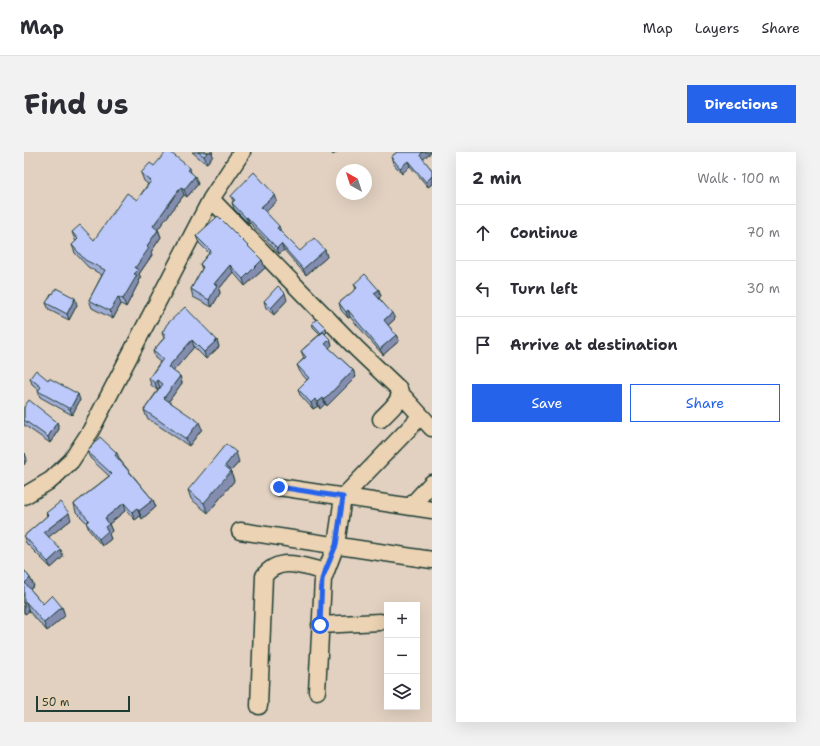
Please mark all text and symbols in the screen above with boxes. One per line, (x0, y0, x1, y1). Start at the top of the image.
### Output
text: Map (20, 15, 64, 40)
text: Map (643, 19, 673, 37)
text: Layers (695, 19, 739, 37)
text: Share (761, 19, 800, 37)
text: Find us (24, 85, 129, 123)
button: Directions (687, 85, 796, 123)
north arrow (336, 164, 372, 200)
text: 2 min (472, 167, 522, 189)
text: Walk · 100 m (697, 170, 780, 187)
icon: ahead (472, 222, 494, 244)
text: Continue (510, 223, 578, 243)
text: 70 m (746, 224, 780, 241)
icon: left (472, 278, 494, 300)
text: Turn left (510, 279, 578, 299)
text: 30 m (746, 280, 780, 297)
icon: arrive (472, 334, 494, 356)
text: Arrive at destination (510, 335, 678, 355)
button: Save (472, 384, 622, 422)
button: Share (630, 384, 780, 422)
route end (270, 478, 288, 496)
map controls (384, 602, 420, 710)
button: + (384, 602, 420, 638)
route start (311, 616, 329, 634)
button: − (384, 638, 420, 674)
button: layers (384, 674, 420, 710)
scale bar (36, 694, 130, 713)
text: 50 m (42, 695, 70, 710)

